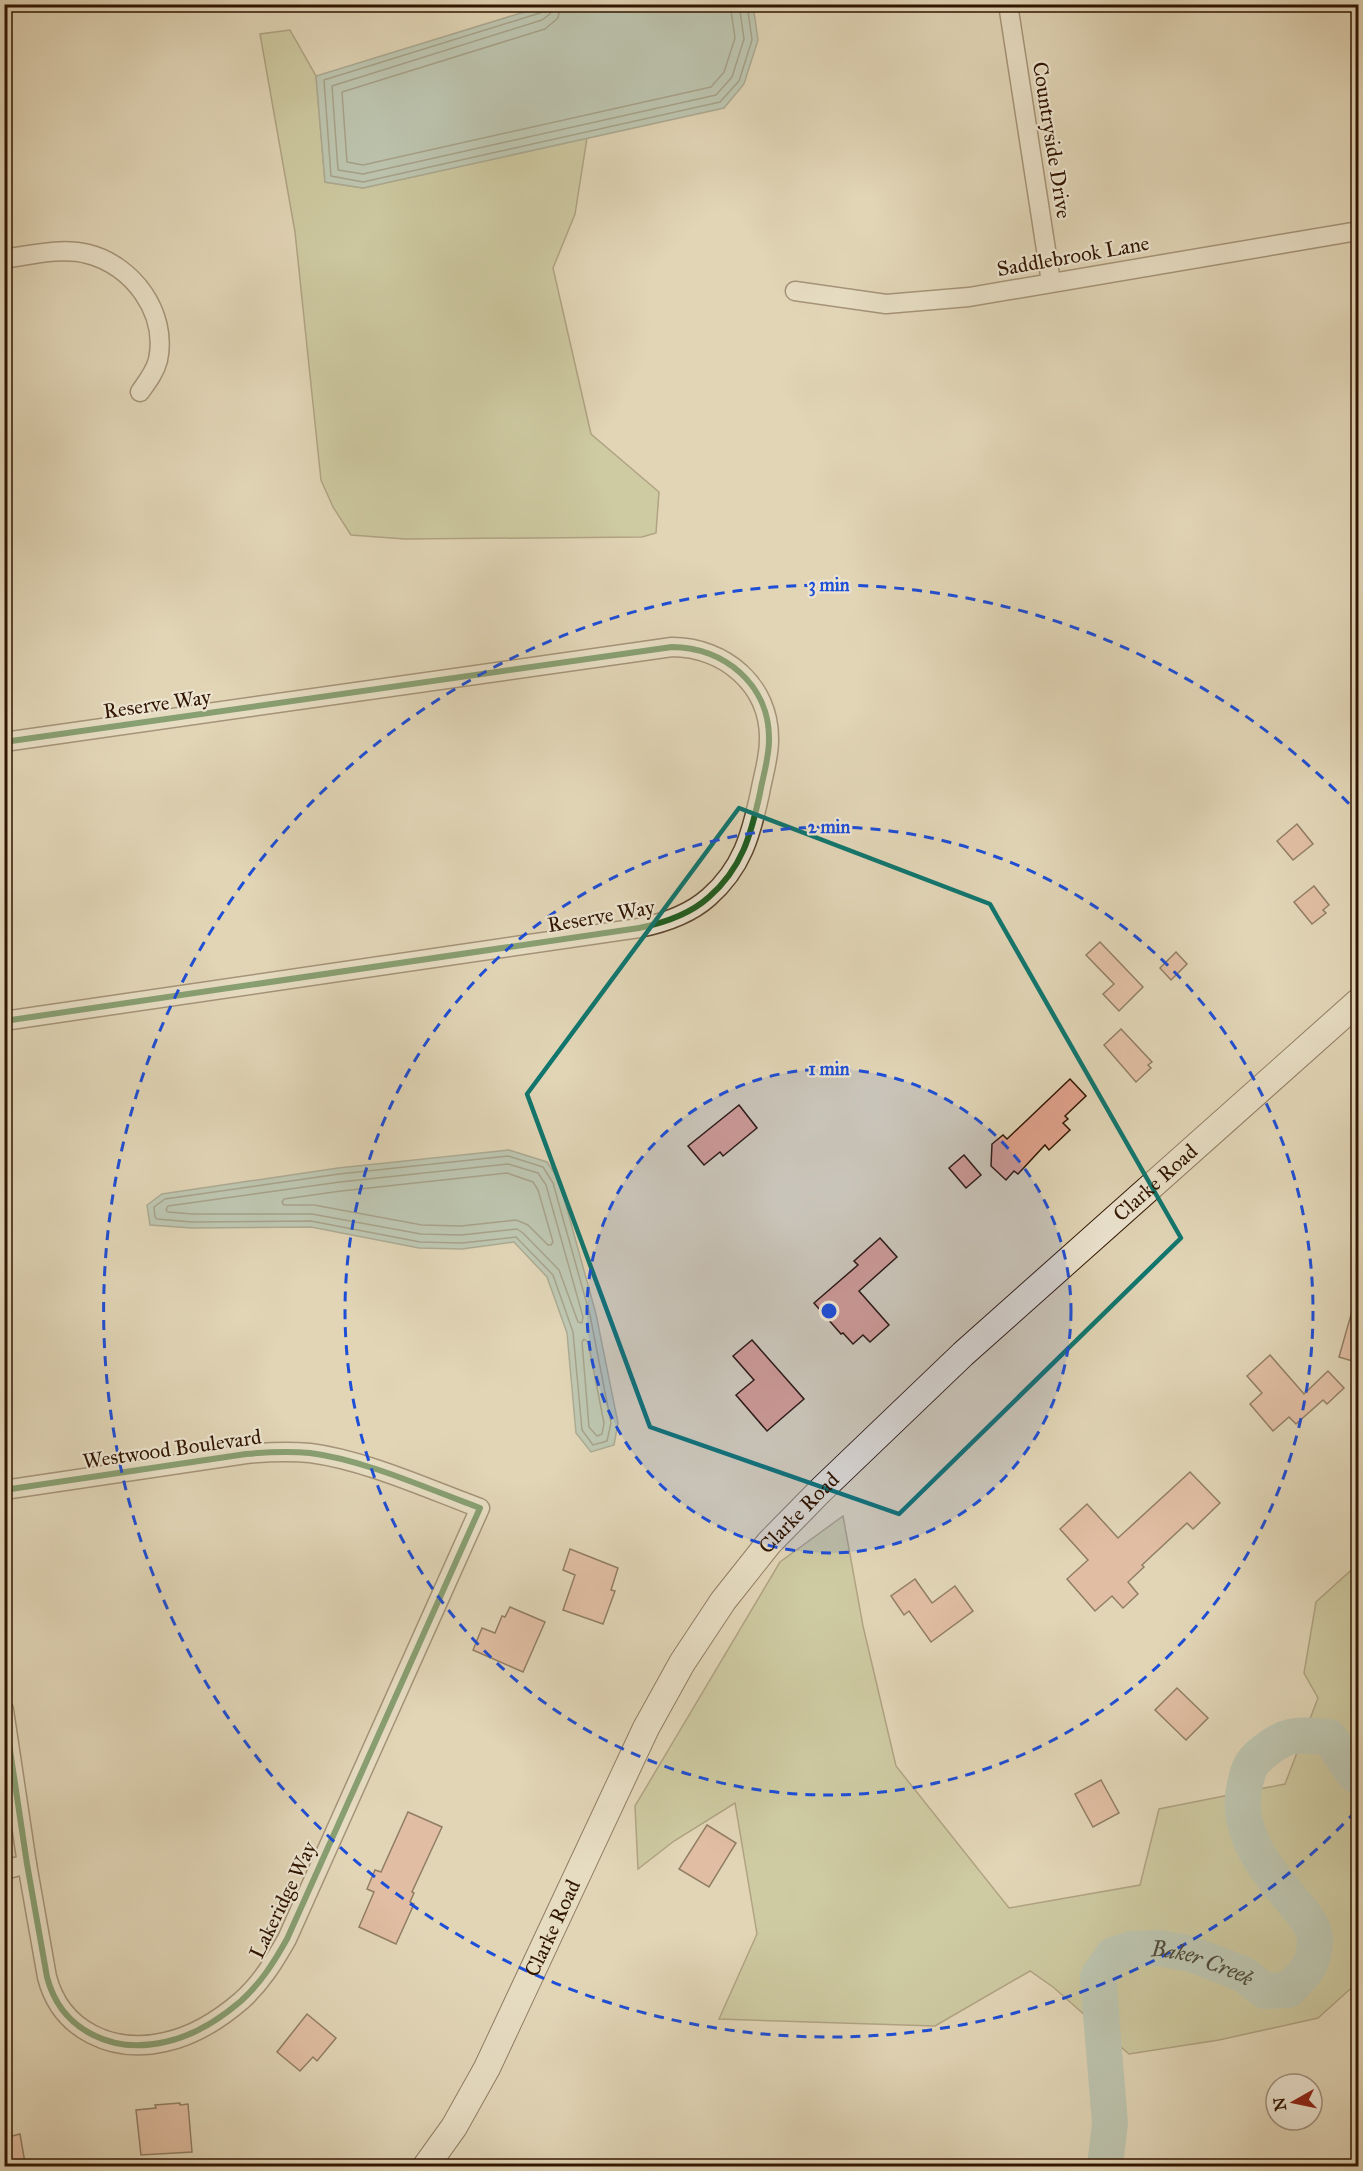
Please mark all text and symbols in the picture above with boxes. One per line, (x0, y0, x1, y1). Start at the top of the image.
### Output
street label: Countryside Drive (1027, 60, 1077, 220)
street label: Saddlebrook Lane (995, 230, 1152, 282)
text: 3 min (809, 574, 850, 597)
street label: Reserve Way (102, 683, 214, 724)
text: 2 min (808, 816, 851, 838)
street label: Reserve Way (545, 894, 658, 938)
text: 1 min (809, 1058, 850, 1080)
street label: Clarke Road (1108, 1138, 1203, 1227)
centre of rings (819, 1301, 839, 1321)
street label: Westwood Boulevard (81, 1424, 264, 1474)
street label: Clarke Road (753, 1466, 845, 1559)
street label: Lakeridge Way (243, 1836, 323, 1963)
street label: Clarke Road (519, 1875, 586, 1981)
water label: Baker Creek (1150, 1935, 1260, 1992)
north arrow (1264, 2072, 1324, 2132)
text: N (1269, 2096, 1290, 2112)

